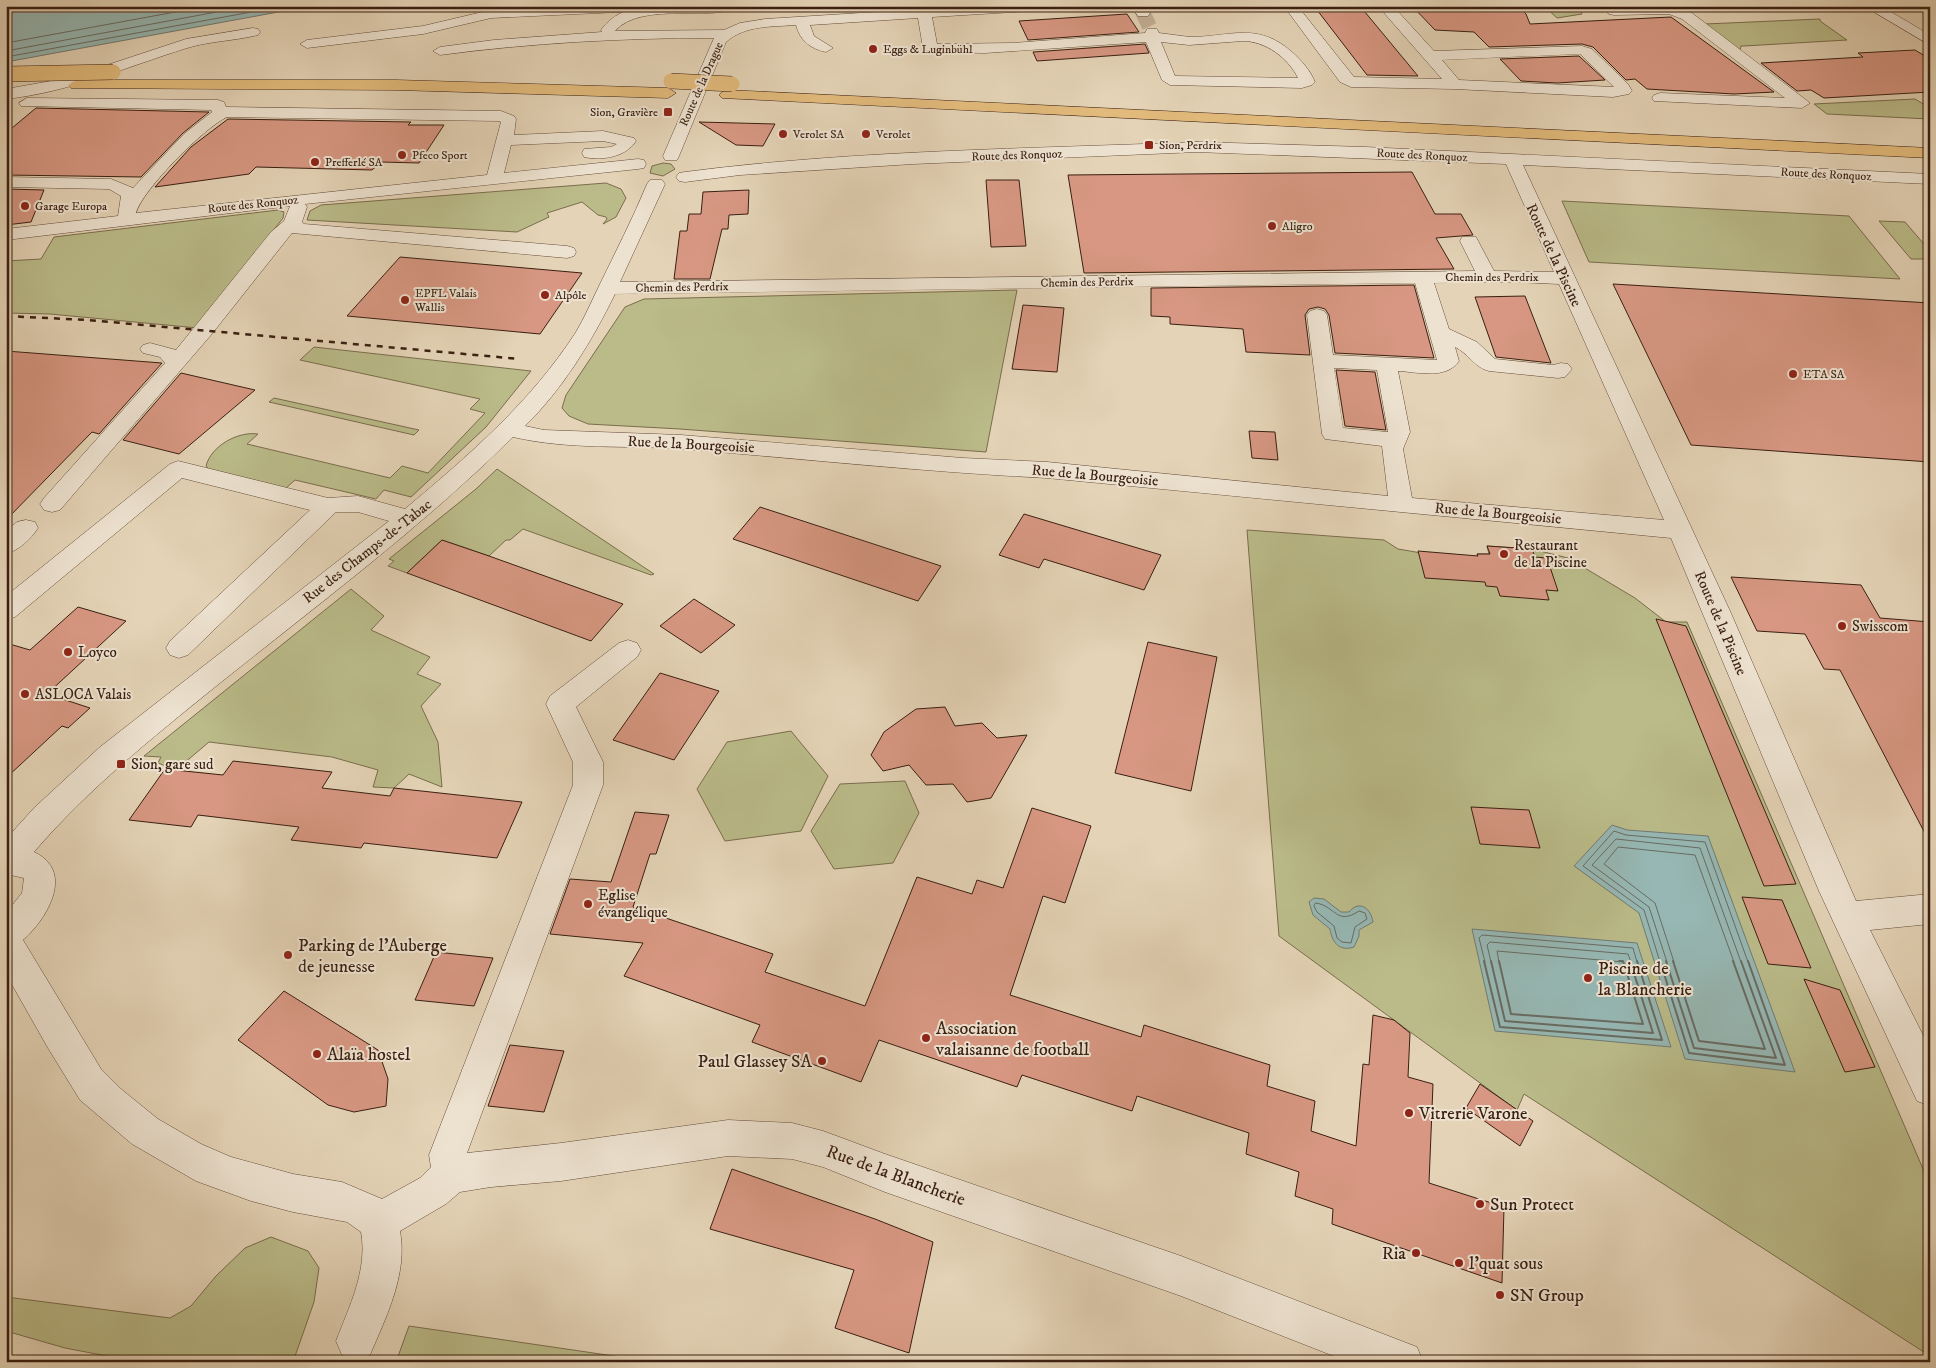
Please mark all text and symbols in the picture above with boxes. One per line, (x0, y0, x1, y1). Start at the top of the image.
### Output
street label: Route de la Drague (676, 40, 727, 129)
place label: Eggs & Luginbühl (883, 42, 973, 57)
marker: Eggs & Luginbühl (867, 43, 879, 55)
place label: Sion, Gravière (590, 105, 658, 120)
marker: Sion, Gravière (662, 106, 674, 118)
place label: Verolet SA (792, 127, 844, 142)
place label: Verolet (875, 127, 911, 142)
marker: Verolet SA (777, 128, 789, 140)
marker: Verolet (860, 128, 872, 140)
place label: Sion, Perdrix (1159, 138, 1222, 153)
marker: Sion, Perdrix (1143, 139, 1155, 151)
street label: Route des Ronquoz (971, 146, 1063, 165)
street label: Route des Ronquoz (1376, 146, 1468, 165)
place label: Pfeco Sport (412, 148, 468, 163)
marker: Pfeco Sport (396, 149, 408, 161)
place label: Prefferlé SA (325, 155, 383, 170)
marker: Prefferlé SA (309, 156, 321, 168)
street label: Route des Ronquoz (1780, 165, 1872, 184)
street label: Route des Ronquoz (207, 192, 299, 217)
place label: Garage Europa (35, 199, 108, 214)
marker: Garage Europa (19, 200, 31, 212)
street label: Route de la Piscine (1521, 201, 1586, 310)
place label: Aligro (1282, 219, 1313, 234)
marker: Aligro (1266, 220, 1278, 232)
street label: Chemin des Perdrix (1445, 270, 1539, 285)
street label: Chemin des Perdrix (1040, 274, 1134, 291)
street label: Chemin des Perdrix (635, 279, 729, 296)
place label: EPFL Valais Wallis (414, 286, 477, 315)
place label: Alpôle (555, 288, 587, 303)
marker: Alpôle (539, 289, 551, 301)
marker: EPFL Valais Wallis (399, 294, 411, 306)
place label: ETA SA (1803, 367, 1845, 382)
marker: ETA SA (1787, 368, 1799, 380)
street label: Rue de la Bourgeoisie (627, 432, 755, 457)
street label: Rue de la Bourgeoisie (1031, 460, 1159, 490)
street label: Rue des Champs-de-Tabac (299, 495, 436, 608)
street label: Rue de la Bourgeoisie (1434, 498, 1562, 528)
place label: Restaurant de la Piscine (1514, 536, 1587, 572)
marker: Restaurant de la Piscine (1498, 548, 1510, 560)
street label: Route de la Piscine (1690, 568, 1751, 678)
place label: Swisscom (1852, 617, 1908, 636)
marker: Swisscom (1836, 620, 1848, 632)
place label: Loyco (78, 643, 117, 662)
marker: Loyco (62, 646, 74, 658)
place label: ASLOCA Valais (35, 685, 131, 704)
marker: ASLOCA Valais (19, 688, 31, 700)
place label: Sion, gare sud (131, 755, 214, 774)
marker: Sion, gare sud (115, 758, 127, 770)
place label: Eglise évangélique (598, 886, 668, 922)
marker: Eglise évangélique (582, 898, 594, 910)
place label: Parking de l'Auberge de jeunesse (298, 935, 447, 978)
marker: Parking de l'Auberge de jeunesse (282, 949, 294, 961)
place label: Piscine de la Blancherie (1598, 958, 1692, 1001)
marker: Piscine de la Blancherie (1582, 972, 1594, 984)
place label: Association valaisanne de football (935, 1018, 1090, 1061)
marker: Association valaisanne de football (920, 1032, 932, 1044)
place label: Alaïa hostel (327, 1044, 411, 1066)
marker: Alaïa hostel (311, 1048, 323, 1060)
place label: Paul Glassey SA (698, 1051, 813, 1073)
marker: Paul Glassey SA (816, 1055, 828, 1067)
place label: Vitrerie Varone (1418, 1103, 1528, 1125)
marker: Vitrerie Varone (1403, 1107, 1415, 1119)
street label: Rue de la Blancherie (823, 1141, 968, 1211)
place label: Sun Protect (1490, 1194, 1574, 1216)
marker: Sun Protect (1474, 1198, 1486, 1210)
place label: Ria (1382, 1243, 1406, 1265)
marker: Ria (1410, 1247, 1422, 1259)
place label: l'quat sous (1469, 1253, 1543, 1275)
marker: l'quat sous (1453, 1257, 1465, 1269)
place label: SN Group (1510, 1285, 1584, 1307)
marker: SN Group (1494, 1289, 1506, 1301)

